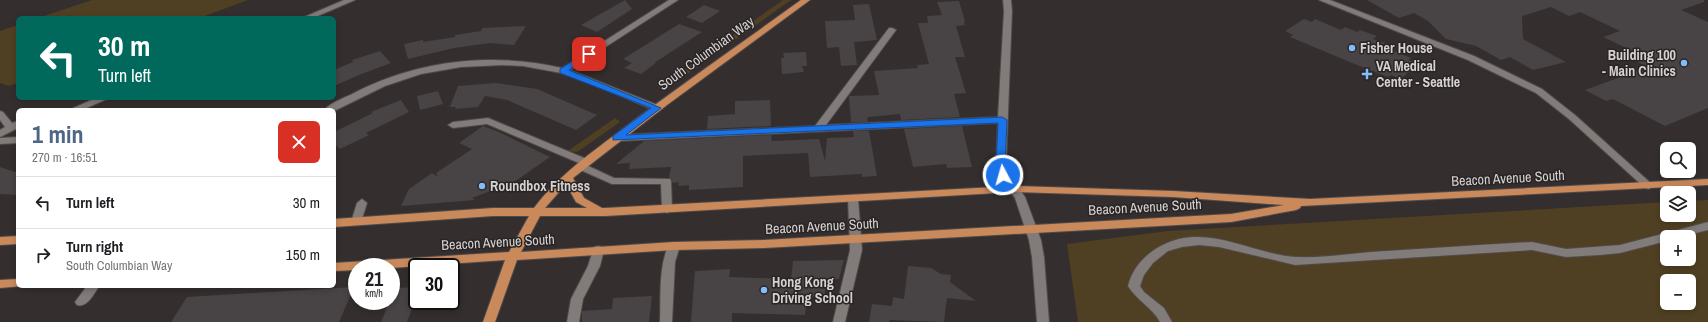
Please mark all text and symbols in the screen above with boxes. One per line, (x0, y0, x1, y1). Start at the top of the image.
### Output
street label: South Columbian Way (654, 12, 758, 94)
text: 30 m (98, 27, 150, 65)
icon: left (32, 32, 84, 84)
pin (572, 37, 606, 71)
place label: Fisher House (1360, 39, 1433, 57)
icon: arrive (578, 43, 600, 65)
marker: Fisher House (1347, 43, 1357, 53)
place label: Building 100 - Main Clinics (1602, 46, 1676, 80)
place label: VA Medical Center - Seattle (1376, 57, 1460, 91)
marker: Building 100 - Main Clinics (1679, 58, 1689, 68)
text: Turn left (98, 63, 151, 88)
marker: VA Medical Center - Seattle (1361, 68, 1373, 80)
text: 1 min (32, 118, 83, 150)
button: close (278, 121, 320, 163)
map controls (1660, 142, 1696, 310)
button: search (1660, 142, 1696, 178)
text: 270 m · 16:51 (32, 149, 97, 166)
position arrow (982, 154, 1024, 196)
street label: Beacon Avenue South (1451, 166, 1565, 190)
place label: Roundbox Fitness (490, 177, 590, 195)
marker: Roundbox Fitness (477, 181, 487, 191)
button: layers (1660, 186, 1696, 222)
icon: left (32, 192, 54, 214)
text: Turn left (66, 192, 114, 213)
text: 30 m (293, 192, 320, 213)
street label: Beacon Avenue South (1088, 195, 1202, 219)
street label: Beacon Avenue South (765, 214, 879, 238)
street label: Beacon Avenue South (441, 230, 555, 254)
button: + (1660, 230, 1696, 266)
text: Turn right (66, 236, 123, 257)
icon: right (32, 244, 54, 266)
text: 150 m (286, 244, 320, 265)
text: South Columbian Way (66, 257, 172, 274)
speed limit sign: 30 (408, 258, 460, 310)
text: 21 (365, 265, 383, 292)
place label: Hong Kong Driving School (772, 273, 853, 307)
button: − (1660, 274, 1696, 310)
marker: Hong Kong Driving School (759, 285, 769, 295)
text: km/h (365, 287, 383, 300)

